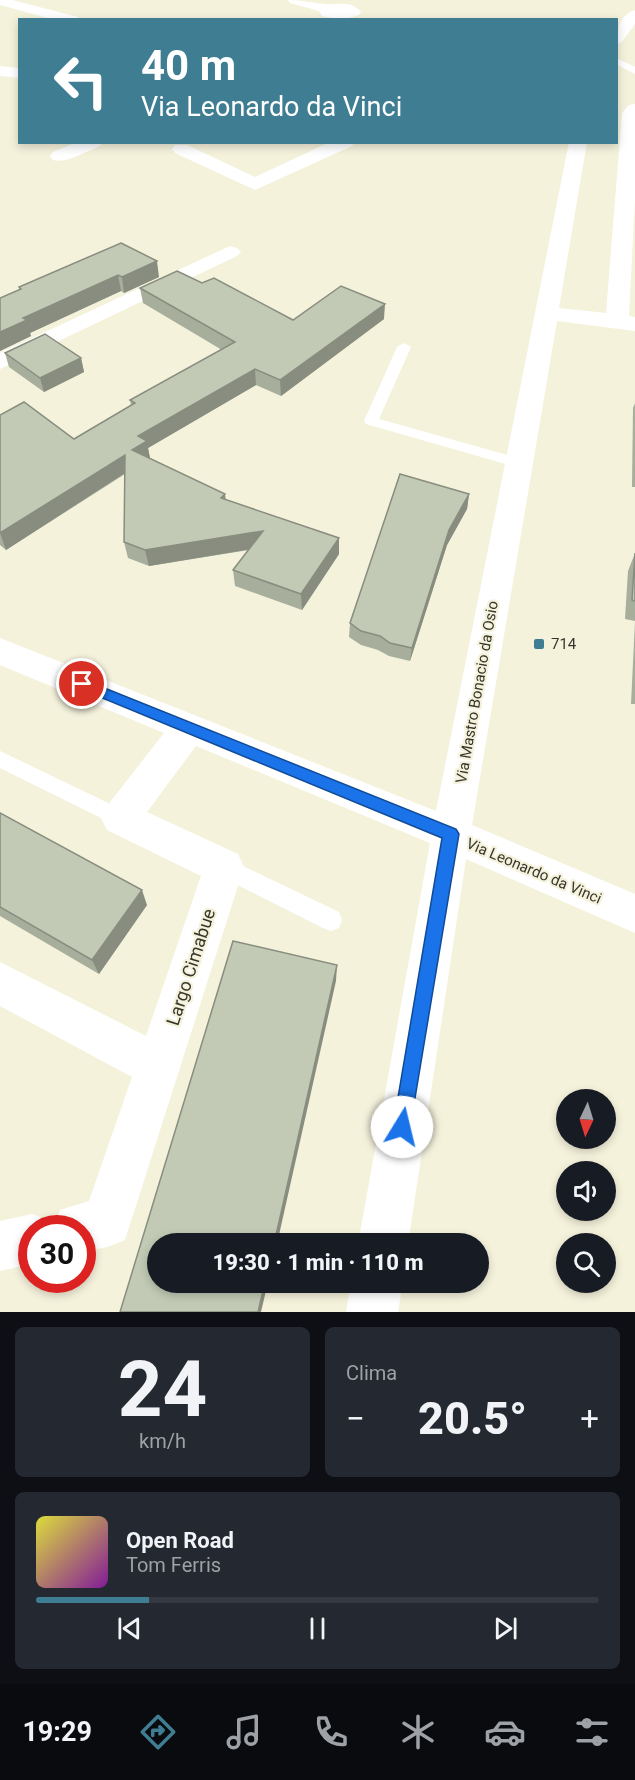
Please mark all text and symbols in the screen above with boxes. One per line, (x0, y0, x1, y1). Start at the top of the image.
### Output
text: 40 m (141, 41, 236, 90)
icon: left (42, 42, 120, 120)
text: Via Leonardo da Vinci (141, 91, 402, 123)
street label: Via Mastro Bonacio da Osio (452, 599, 502, 785)
place label: 714 (551, 635, 577, 653)
marker: 714 (532, 637, 546, 651)
pin (56, 658, 107, 709)
icon: arrive (65, 667, 98, 700)
street label: Via Leonardo da Vinci (464, 834, 604, 908)
street label: Largo Cimabue (162, 906, 219, 1028)
north arrow (556, 1089, 616, 1149)
map controls (556, 1089, 616, 1293)
position arrow (370, 1095, 434, 1159)
button: sound (556, 1161, 616, 1221)
speed limit sign: 30 (18, 1215, 96, 1293)
button: search (556, 1233, 616, 1293)
text: 19:30 · 1 min · 110 m (213, 1250, 423, 1275)
text: 24 (118, 1344, 207, 1435)
text: Clima (346, 1361, 397, 1385)
text: 20.5° (418, 1392, 527, 1445)
text: − (346, 1399, 365, 1438)
text: + (580, 1399, 599, 1438)
text: km/h (139, 1429, 186, 1453)
text: Open Road (126, 1528, 234, 1553)
text: Tom Ferris (126, 1553, 221, 1577)
icon: previous (113, 1612, 146, 1645)
icon: pause (301, 1612, 334, 1645)
icon: next (489, 1612, 522, 1645)
icon: directions (137, 1711, 179, 1753)
icon: music (223, 1711, 265, 1753)
icon: phone (310, 1711, 352, 1753)
icon: climate (397, 1711, 439, 1753)
icon: car (484, 1711, 526, 1753)
icon: filters (571, 1711, 613, 1753)
text: 19:29 (22, 1716, 92, 1748)

